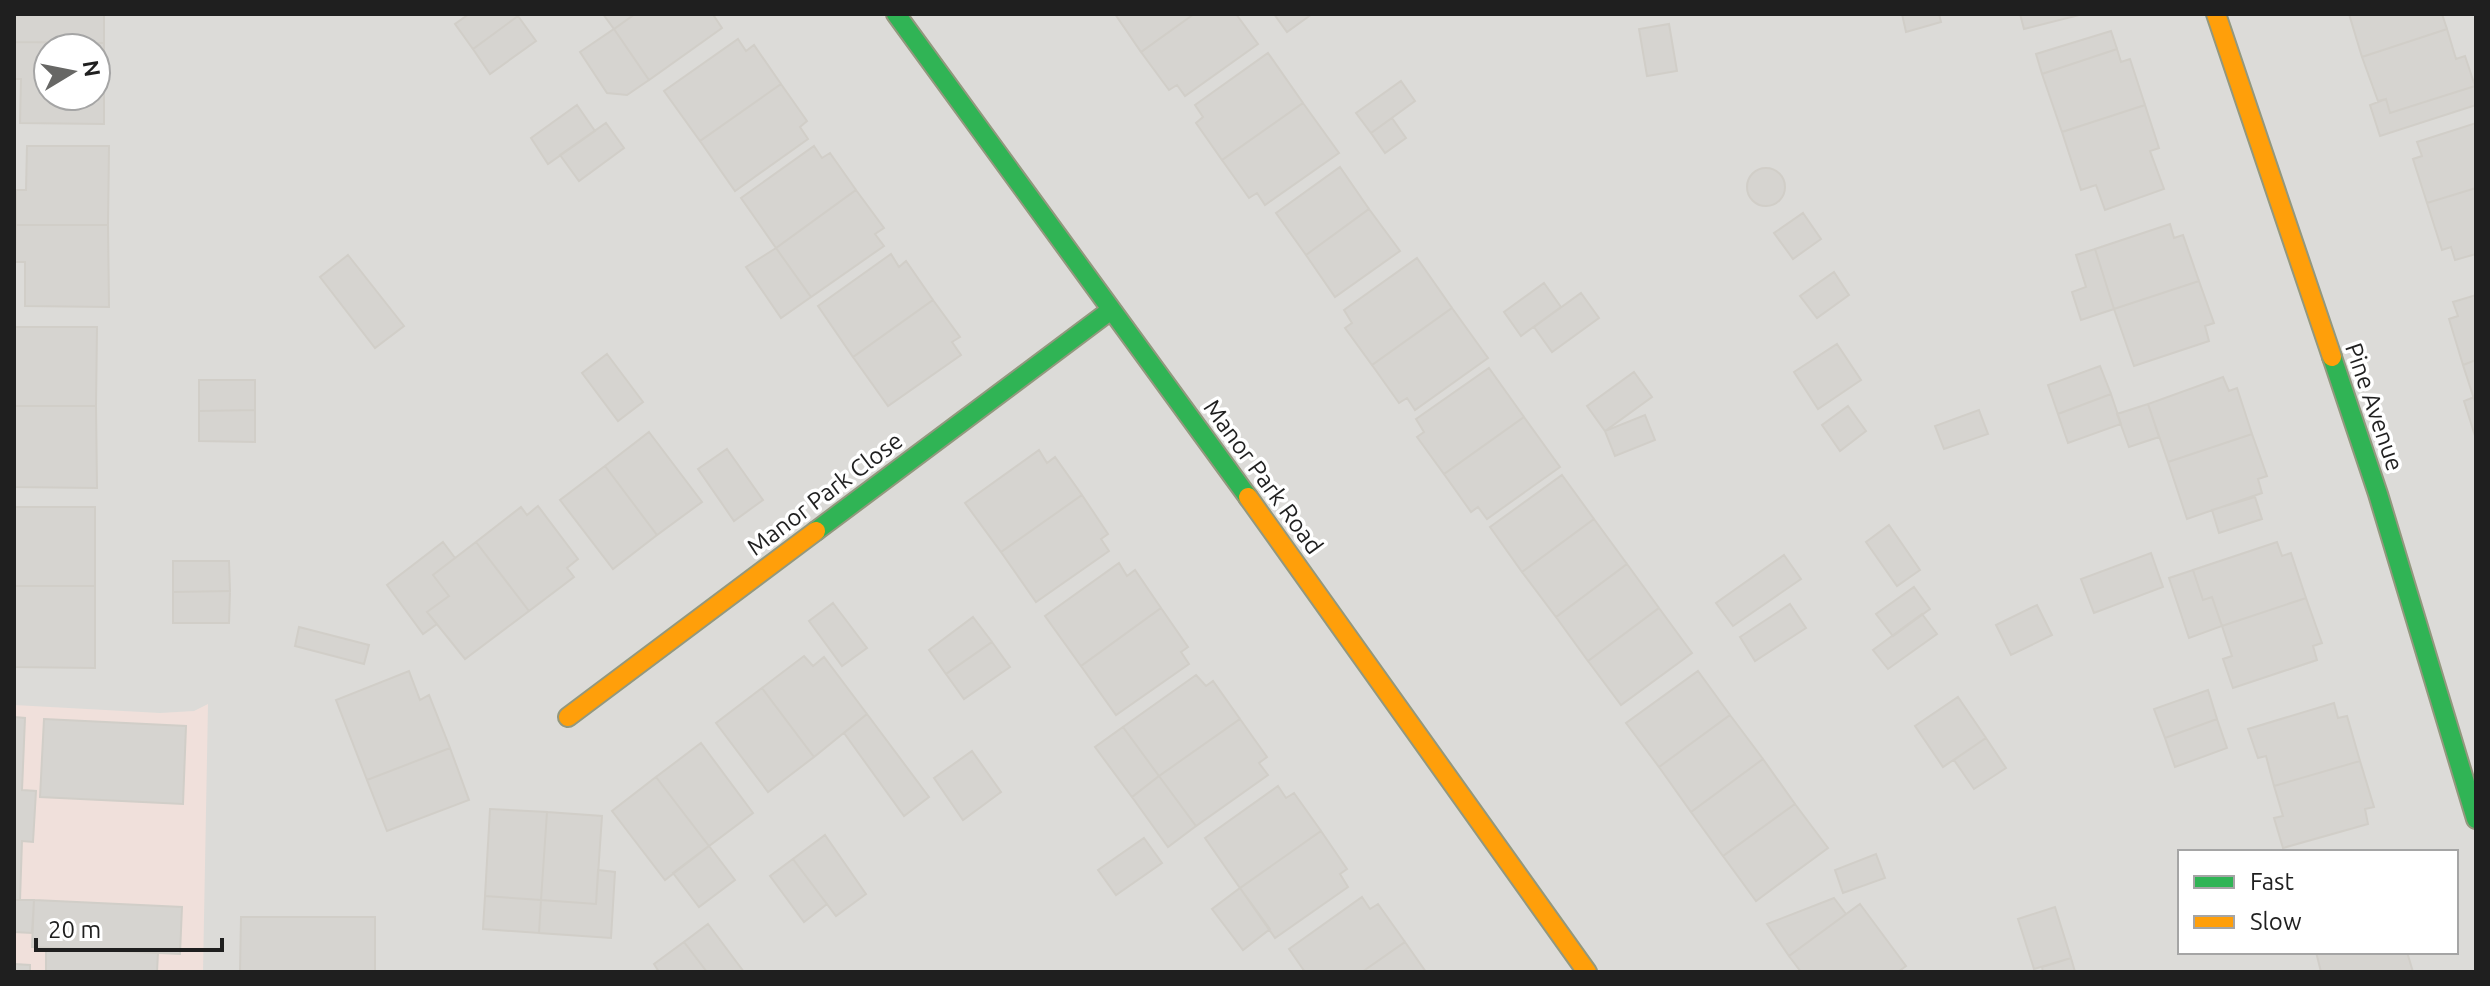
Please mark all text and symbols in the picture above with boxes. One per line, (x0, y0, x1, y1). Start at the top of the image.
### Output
north arrow (32, 32, 112, 112)
text: N (78, 58, 106, 79)
street label: Pine Avenue (2340, 339, 2409, 474)
street label: Manor Park Road (1198, 394, 1328, 559)
street label: Manor Park Close (742, 426, 908, 561)
legend (2178, 850, 2458, 954)
text: Fast (2250, 868, 2294, 895)
scale bar (36, 902, 222, 952)
text: Slow (2250, 908, 2302, 935)
text: 20 m (48, 916, 101, 943)

